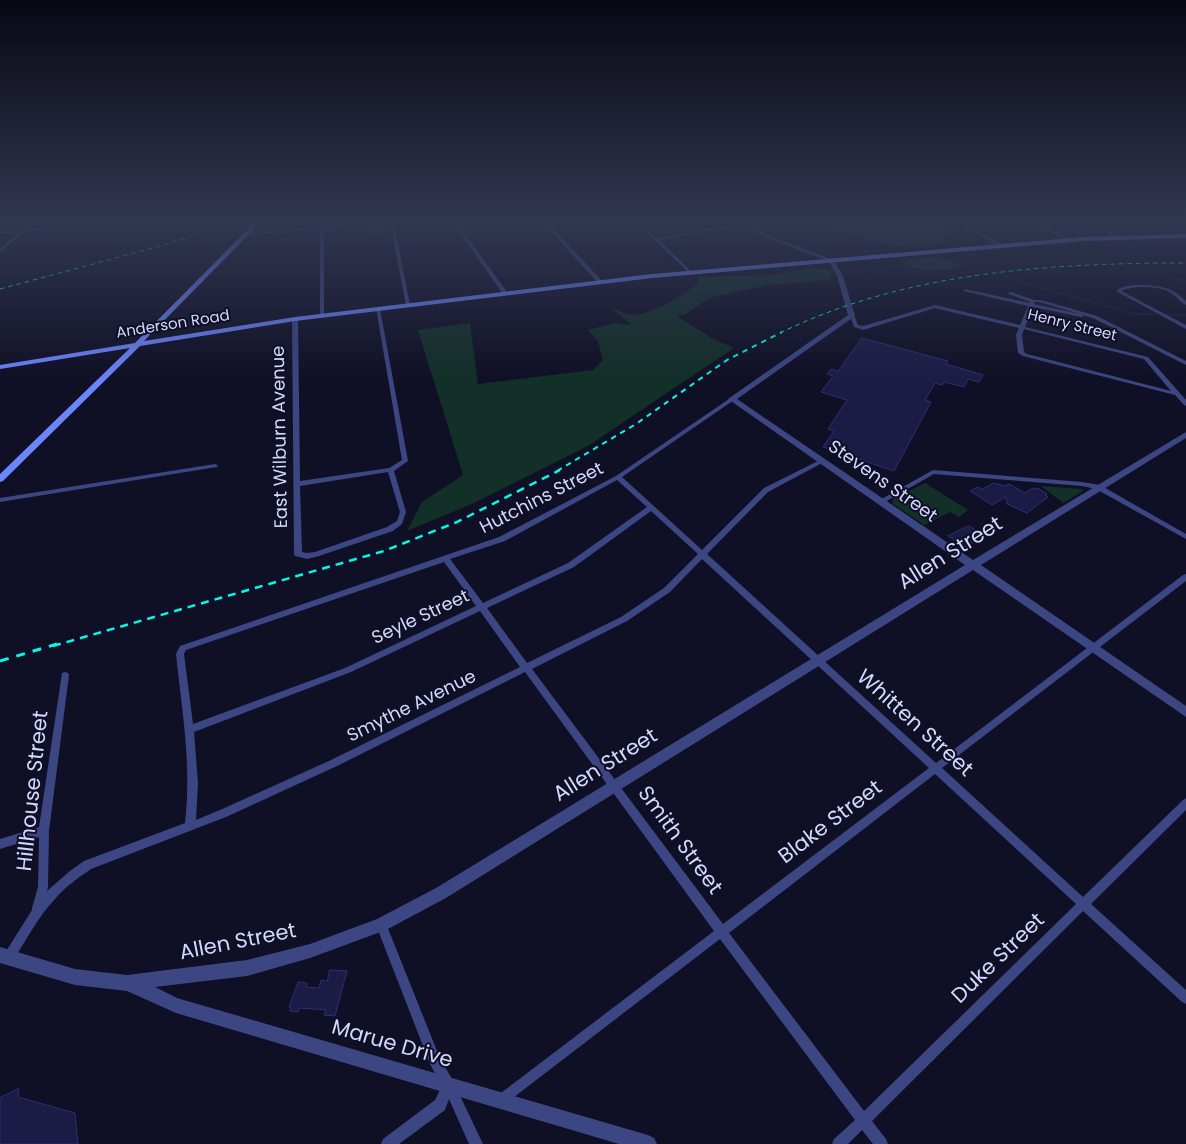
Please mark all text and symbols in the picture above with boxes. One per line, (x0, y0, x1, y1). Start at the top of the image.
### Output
street label: Henry Street (1026, 306, 1118, 346)
street label: Anderson Road (115, 307, 231, 343)
street label: East Wilburn Avenue (269, 345, 293, 529)
street label: Stevens Street (823, 436, 941, 528)
street label: Hutchins Street (477, 459, 607, 539)
street label: Allen Street (894, 512, 1008, 596)
street label: Seyle Street (369, 586, 473, 650)
street label: Whitten Street (851, 665, 977, 783)
street label: Smythe Avenue (344, 666, 480, 748)
street label: Hillhouse Street (13, 709, 55, 873)
street label: Allen Street (549, 724, 663, 808)
street label: Blake Street (774, 776, 888, 870)
street label: Smith Street (631, 782, 727, 900)
street label: Duke Street (947, 909, 1051, 1009)
street label: Allen Street (178, 919, 298, 967)
street label: Marue Drive (329, 1016, 455, 1074)

